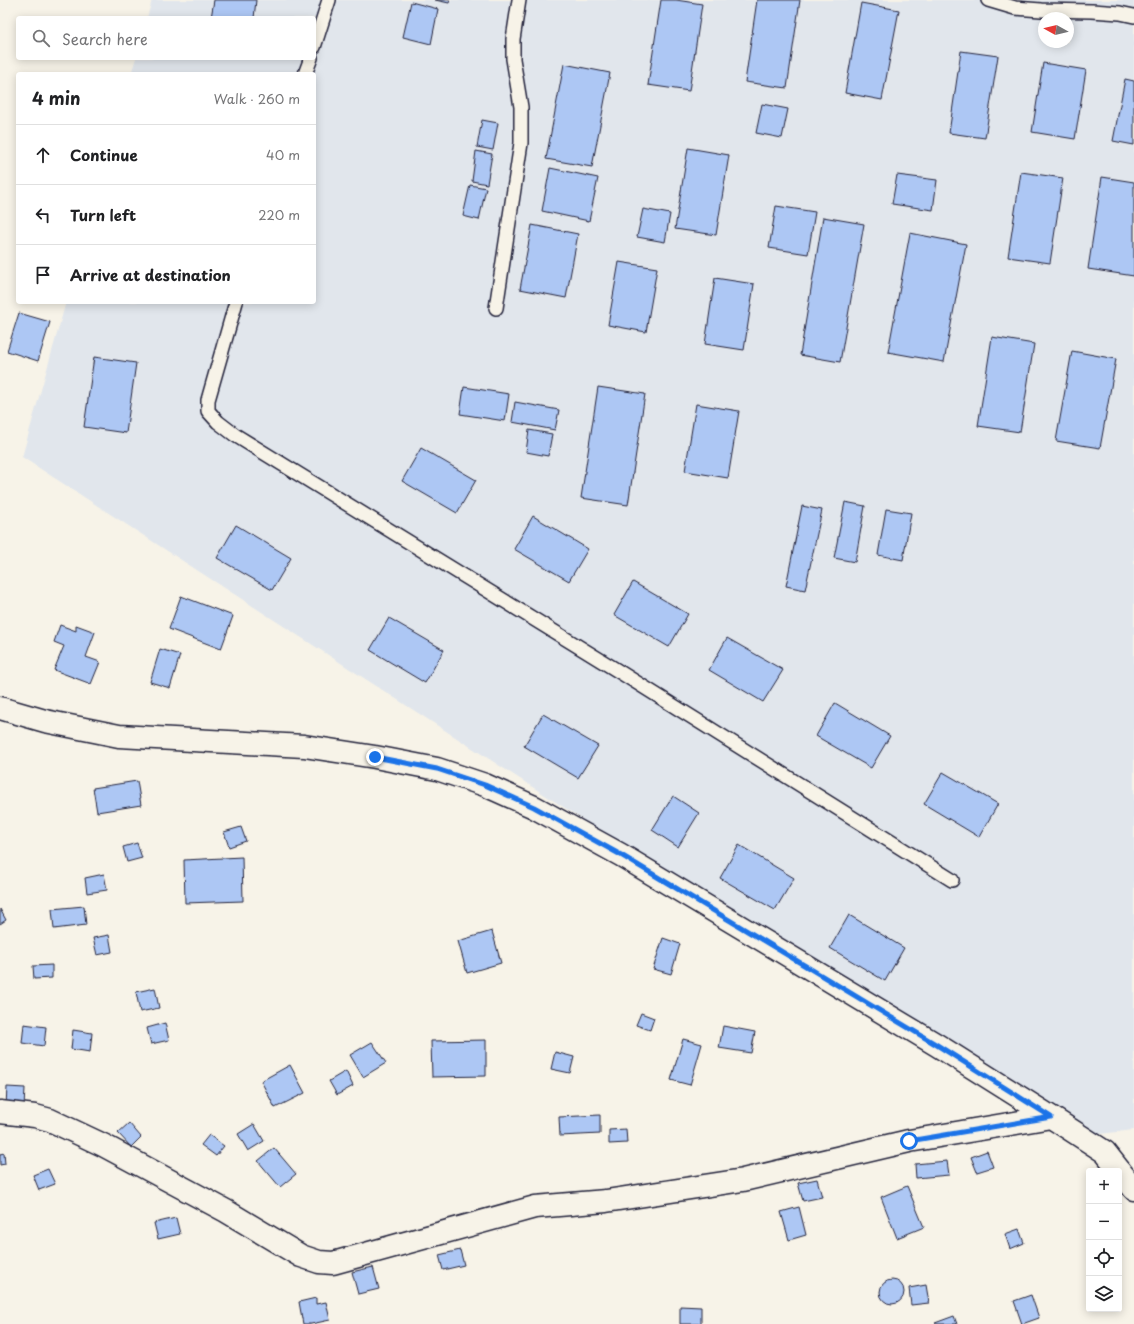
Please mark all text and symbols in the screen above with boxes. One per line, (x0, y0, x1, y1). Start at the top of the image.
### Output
north arrow (1038, 12, 1074, 48)
search box (16, 16, 316, 60)
icon: search (30, 27, 52, 49)
text: Search here (62, 27, 148, 50)
text: 4 min (32, 85, 80, 111)
text: Walk · 260 m (214, 89, 300, 108)
text: Continue (70, 143, 138, 166)
icon: ahead (32, 144, 54, 166)
text: 40 m (266, 145, 300, 164)
text: Turn left (70, 203, 136, 226)
icon: left (32, 204, 54, 226)
text: 220 m (258, 205, 300, 224)
text: Arrive at destination (70, 263, 231, 286)
icon: arrive (32, 264, 54, 286)
route end (366, 748, 384, 766)
route start (900, 1132, 918, 1150)
map controls (1086, 1168, 1122, 1312)
button: + (1086, 1168, 1122, 1204)
button: − (1086, 1204, 1122, 1240)
button: locate (1086, 1240, 1122, 1276)
button: layers (1086, 1276, 1122, 1312)

